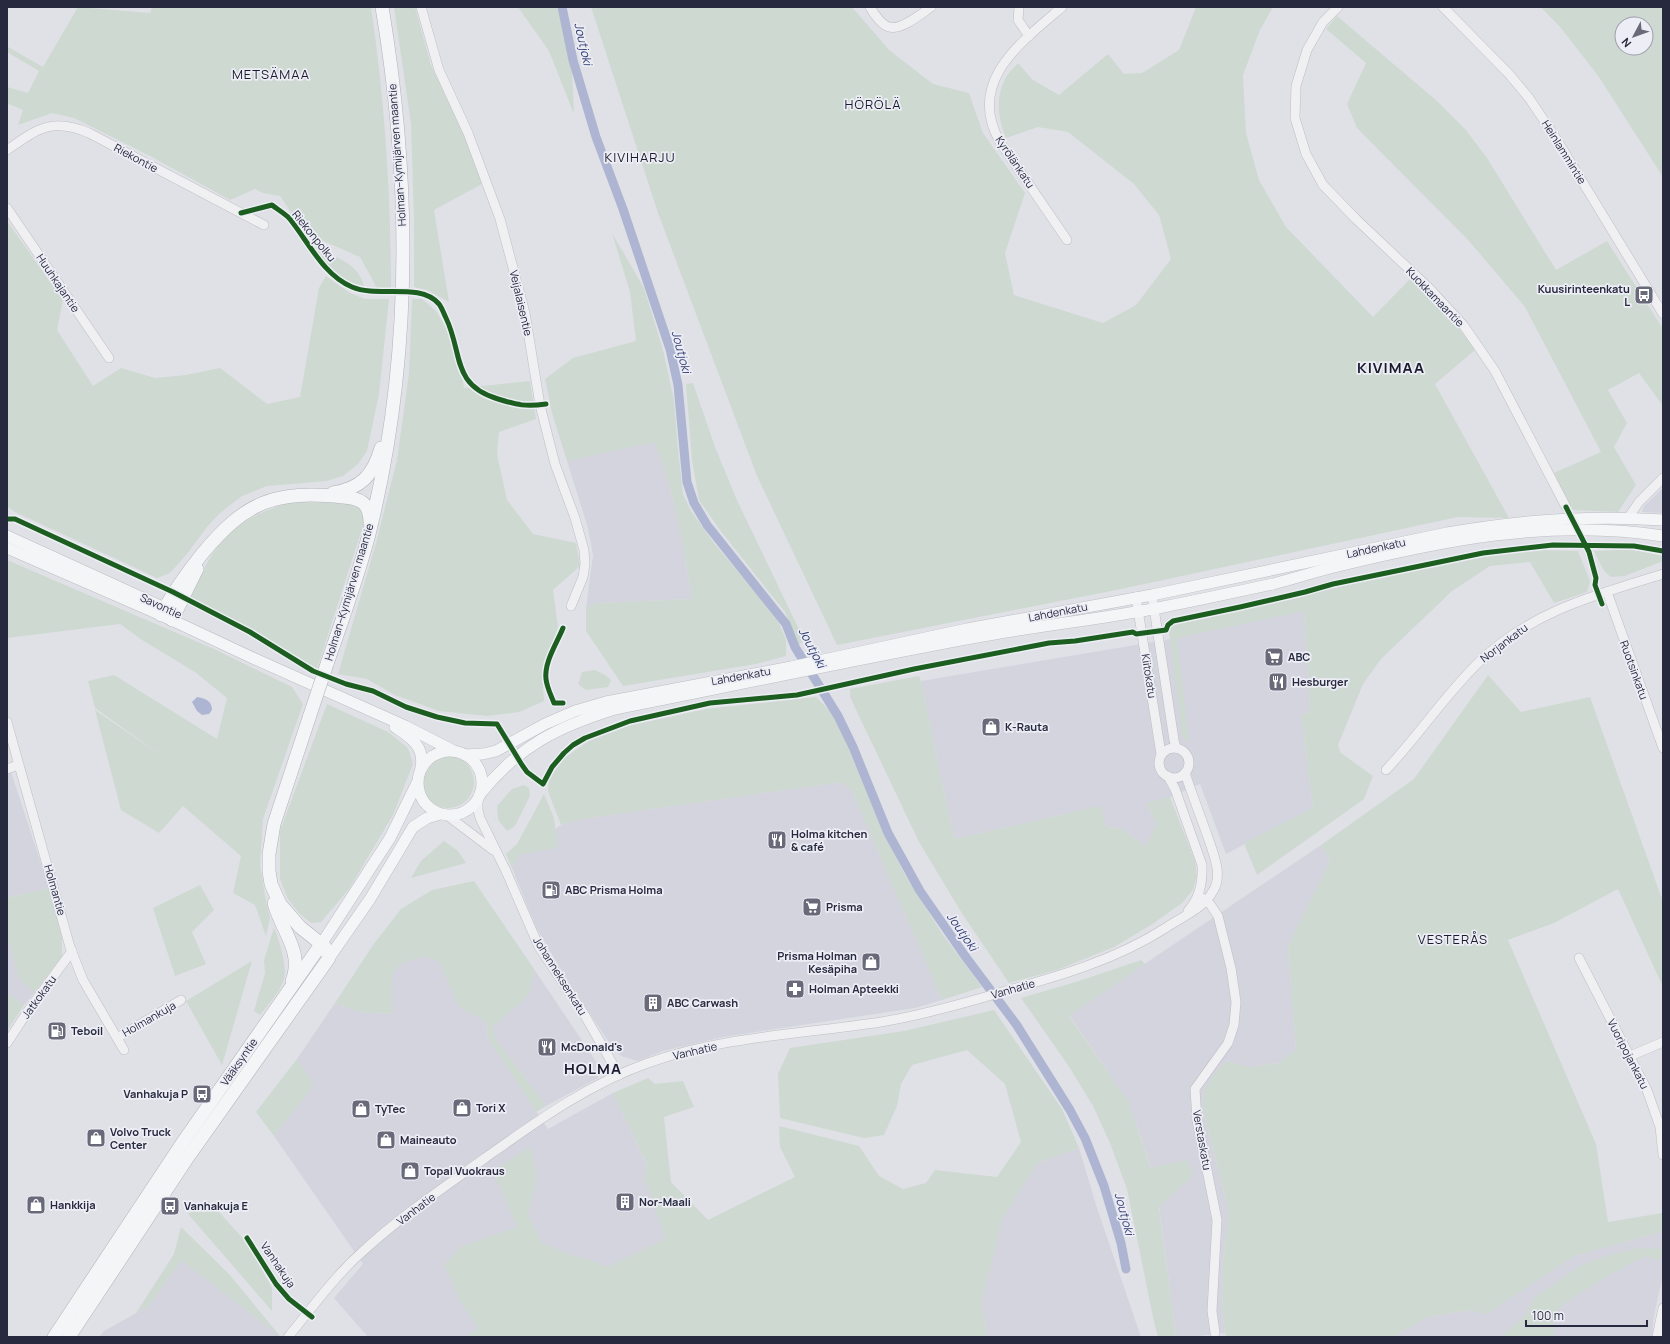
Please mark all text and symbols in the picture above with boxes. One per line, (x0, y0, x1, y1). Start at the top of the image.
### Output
north arrow (1614, 16, 1654, 56)
water label: Joutjoki (570, 21, 597, 69)
text: N (1618, 35, 1634, 51)
district label: METSÄMAA (232, 65, 310, 83)
street label: Holman–Kymijärven maantie (384, 83, 409, 227)
district label: HÖRÖLÄ (845, 95, 901, 113)
street label: Heinlammintie (1539, 117, 1590, 187)
street label: Kyrölänkatu (992, 133, 1038, 191)
street label: Riekontie (112, 140, 161, 176)
district label: KIVIHARJU (604, 148, 676, 166)
street label: Riekonpolku (289, 207, 340, 264)
street label: Huuhkajantie (33, 251, 84, 315)
street label: Kuokkamaantie (1403, 263, 1468, 330)
street label: Veijalaisentie (507, 269, 536, 338)
place label: Kuusirinteenkatu L (1538, 281, 1630, 309)
bus stop icon: Kuusirinteenkatu L (1633, 284, 1655, 306)
water label: Joutjoki (668, 329, 696, 377)
district label: KIVIMAA (1357, 357, 1425, 378)
street label: Holman–Kymijärven maantie (320, 521, 377, 662)
street label: Lahdenkatu (1345, 534, 1407, 561)
street label: Savontie (138, 589, 185, 622)
street label: Lahdenkatu (1027, 598, 1089, 625)
street label: Norjankatu (1477, 620, 1531, 665)
water label: Joutjoki (795, 625, 831, 673)
street label: Ruotsinkatu (1617, 638, 1652, 701)
supermarket icon: ABC (1263, 646, 1285, 668)
place label: ABC (1288, 649, 1310, 664)
street label: Kiitokatu (1139, 653, 1160, 699)
street label: Lahdenkatu (710, 663, 772, 688)
restaurant icon: Hesburger (1267, 671, 1289, 693)
place label: Hesburger (1292, 674, 1349, 689)
shop icon: K-Rauta (980, 716, 1002, 738)
place label: K-Rauta (1005, 719, 1048, 734)
place label: Holma kitchen & café (791, 826, 867, 854)
restaurant icon: Holma kitchen & café (766, 829, 788, 851)
street label: Holmantie (41, 863, 70, 917)
fuel station icon: ABC Prisma Holma (540, 879, 562, 901)
place label: ABC Prisma Holma (565, 882, 663, 897)
supermarket icon: Prisma (801, 896, 823, 918)
place label: Prisma (826, 899, 863, 914)
water label: Joutjoki (943, 909, 983, 956)
district label: VESTERÅS (1418, 930, 1488, 948)
street label: Johanneksenkatu (530, 934, 591, 1018)
place label: Prisma Holman Kesäpiha (777, 948, 857, 976)
shop icon: Prisma Holman Kesäpiha (860, 951, 882, 973)
street label: Jatkokatu (18, 972, 59, 1021)
street label: Vanhatie (989, 975, 1037, 1002)
pharmacy icon: Holman Apteekki (784, 978, 806, 1000)
place label: Holman Apteekki (809, 981, 899, 996)
building icon: ABC Carwash (642, 992, 664, 1014)
place label: ABC Carwash (667, 995, 738, 1010)
street label: Holmankuja (119, 997, 178, 1040)
street label: Vuoripojankatu (1604, 1016, 1653, 1091)
fuel station icon: Teboil (46, 1020, 68, 1042)
place label: Teboil (71, 1023, 103, 1038)
street label: Vääksyntie (217, 1034, 261, 1089)
restaurant icon: McDonald's (536, 1036, 558, 1058)
street label: Vanhatie (671, 1038, 719, 1063)
place label: McDonald's (561, 1039, 622, 1054)
district label: HOLMA (564, 1058, 622, 1079)
bus stop icon: Vanhakuja P (191, 1083, 213, 1105)
place label: Vanhakuja P (123, 1086, 188, 1101)
shop icon: Tori X (451, 1097, 473, 1119)
shop icon: TyTec (350, 1098, 372, 1120)
place label: Tori X (476, 1100, 506, 1115)
place label: TyTec (375, 1101, 405, 1116)
street label: Verstaskatu (1190, 1109, 1215, 1171)
place label: Volvo Truck Center (110, 1124, 172, 1152)
shop icon: Volvo Truck Center (85, 1127, 107, 1149)
shop icon: Maineauto (375, 1129, 397, 1151)
place label: Maineauto (400, 1132, 457, 1147)
shop icon: Topal Vuokraus (399, 1160, 421, 1182)
place label: Topal Vuokraus (424, 1163, 505, 1178)
street label: Vanhatie (393, 1189, 439, 1228)
building icon: Nor-Maali (614, 1191, 636, 1213)
water label: Joutjoki (1111, 1191, 1139, 1239)
shop icon: Hankkija (25, 1194, 47, 1216)
place label: Nor-Maali (639, 1194, 691, 1209)
bus stop icon: Vanhakuja E (159, 1195, 181, 1217)
place label: Hankkija (50, 1197, 96, 1212)
place label: Vanhakuja E (184, 1198, 248, 1213)
street label: Vanhakuja (258, 1239, 299, 1291)
scale bar (1526, 1302, 1647, 1328)
text: 100 m (1532, 1307, 1564, 1324)

